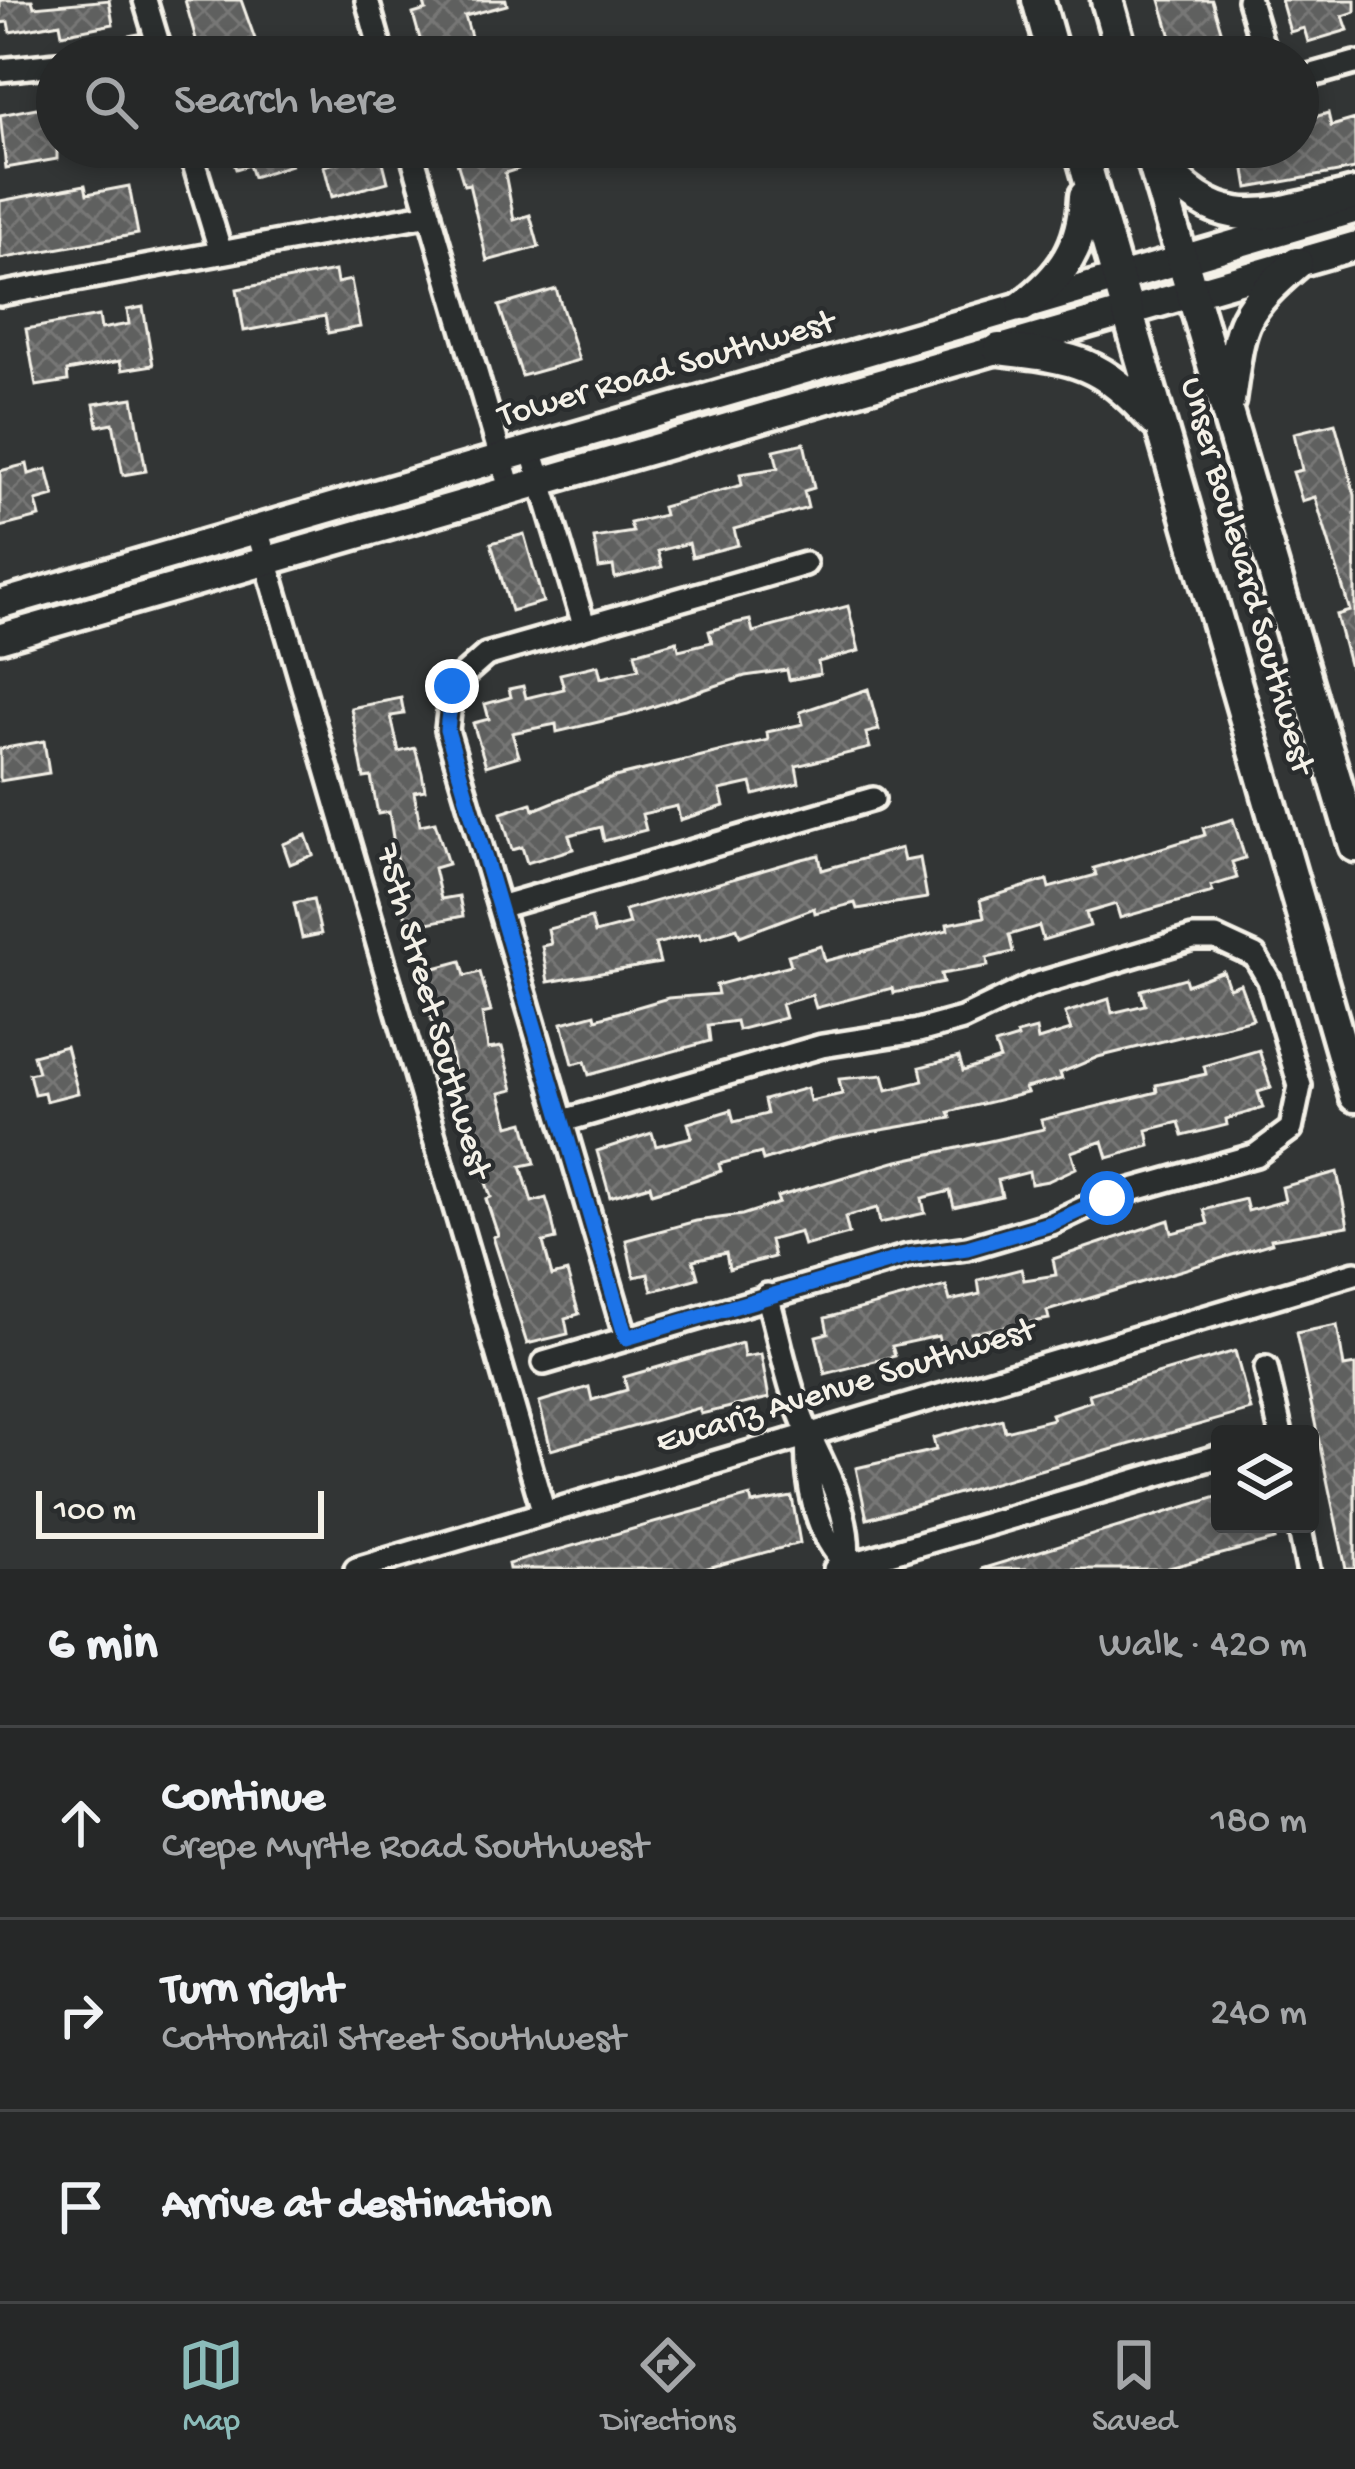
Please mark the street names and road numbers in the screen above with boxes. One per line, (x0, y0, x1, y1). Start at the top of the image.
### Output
street label: Tower Road Southwest (492, 301, 843, 440)
street label: Unser Boulevard Southwest (1168, 373, 1323, 782)
street label: 75th Street Southwest (362, 839, 500, 1187)
street label: Eucariz Avenue Southwest (651, 1309, 1044, 1466)

